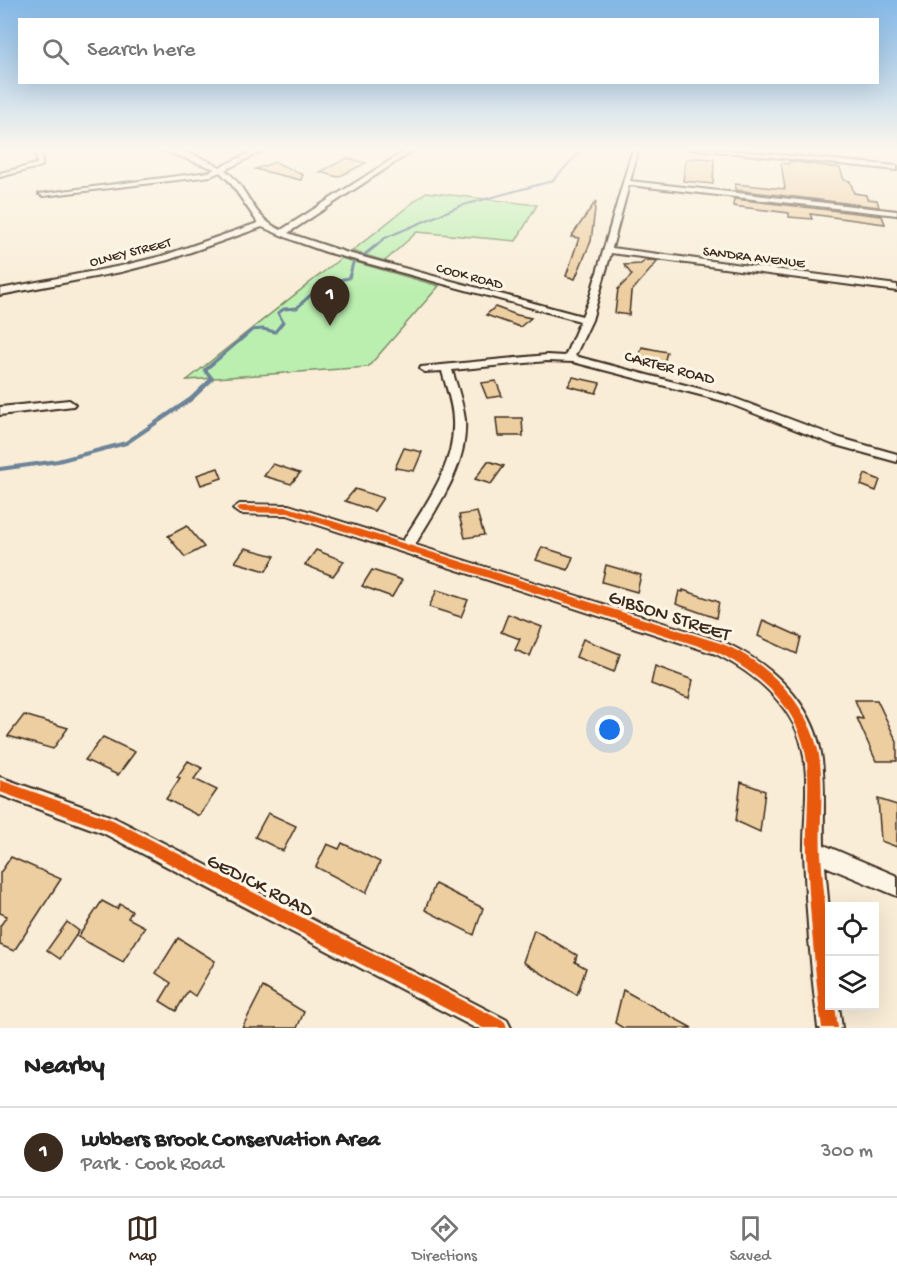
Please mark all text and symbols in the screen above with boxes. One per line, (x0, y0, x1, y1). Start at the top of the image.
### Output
search box (18, 18, 879, 84)
icon: search (39, 35, 72, 68)
text: Search here (87, 38, 195, 64)
street label: OLNEY STREET (88, 235, 174, 272)
street label: SANDRA AVENUE (702, 244, 807, 273)
street label: COOK ROAD (434, 260, 506, 295)
pin: 1 (310, 276, 350, 326)
street label: CARTER ROAD (622, 348, 717, 391)
street label: GIBSON STREET (605, 587, 734, 648)
your location (595, 715, 624, 744)
street label: GEDICK ROAD (202, 850, 318, 924)
map controls (825, 902, 879, 1010)
button: locate (825, 902, 879, 956)
button: layers (825, 956, 879, 1010)
text: Nearby (24, 1052, 105, 1083)
text: Lubbers Brook Conservation Area (81, 1128, 380, 1154)
text: 1 (39, 1141, 48, 1164)
text: 300 m (821, 1141, 873, 1164)
text: Park · Cook Road (81, 1154, 224, 1177)
tab: Map (126, 1212, 159, 1267)
tab: Directions (412, 1212, 477, 1267)
tab: Saved (730, 1212, 771, 1267)

